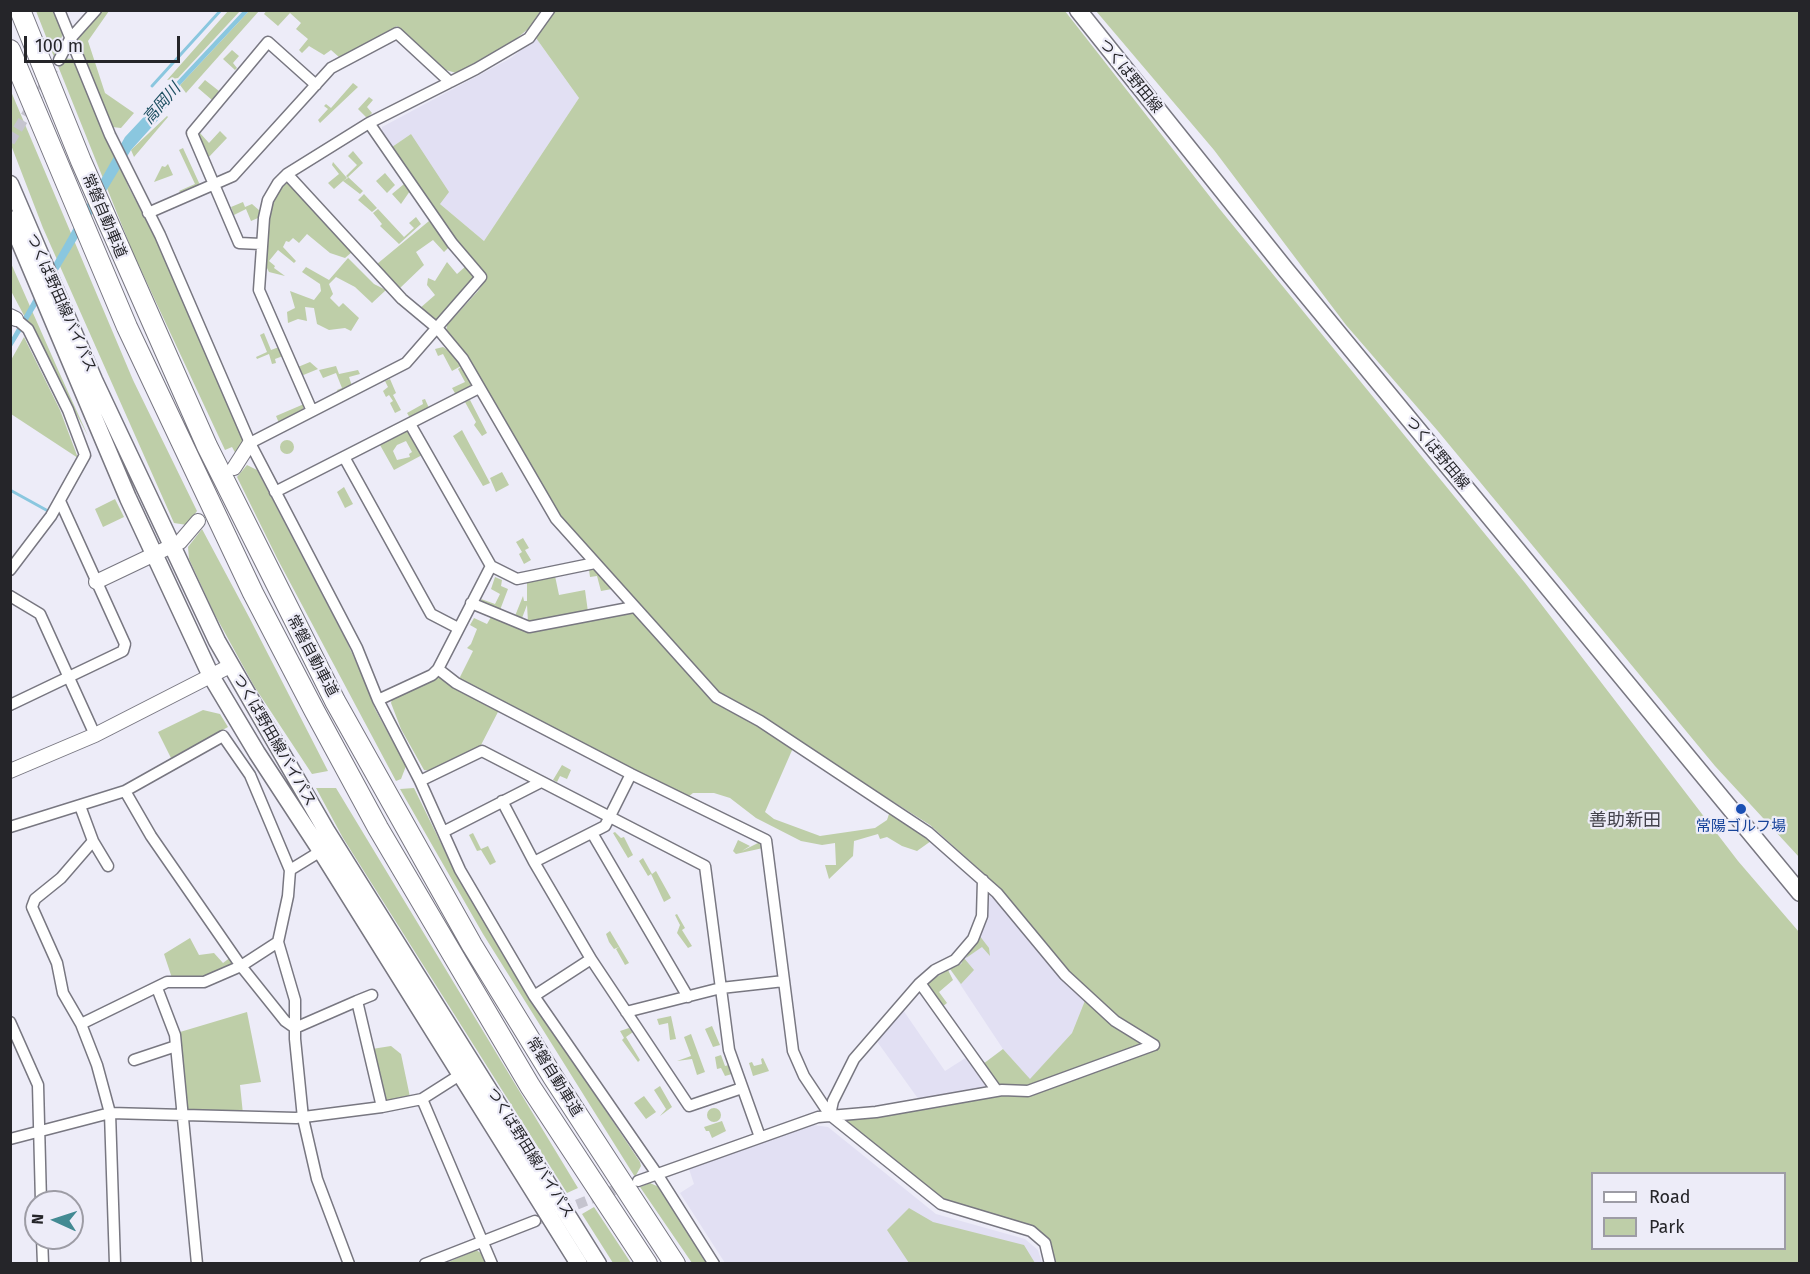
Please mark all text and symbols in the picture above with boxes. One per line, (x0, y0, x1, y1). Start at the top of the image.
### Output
scale bar (27, 24, 183, 62)
text: 100 m (35, 35, 83, 57)
street label: つくば野田線 (1095, 35, 1165, 117)
water label: 高岡川 (139, 80, 185, 128)
street label: 常磐自動車道 (78, 171, 130, 261)
street label: つくば野田線バイパス (22, 231, 100, 375)
street label: つくば野田線 (1401, 413, 1473, 493)
street label: 常磐自動車道 (283, 612, 341, 700)
street label: つくば野田線バイパス (229, 671, 319, 809)
marker: 常陽ゴルフ場 (1734, 802, 1748, 816)
district label: 善助新田 (1589, 810, 1661, 832)
place label: 常陽ゴルフ場 (1696, 818, 1786, 836)
street label: 常磐自動車道 (523, 1034, 585, 1120)
street label: つくば野田線バイパス (483, 1085, 577, 1221)
legend (1591, 1172, 1786, 1250)
text: Road (1649, 1186, 1691, 1208)
north arrow (24, 1190, 84, 1250)
text: N (28, 1213, 47, 1225)
text: Park (1649, 1216, 1684, 1238)

